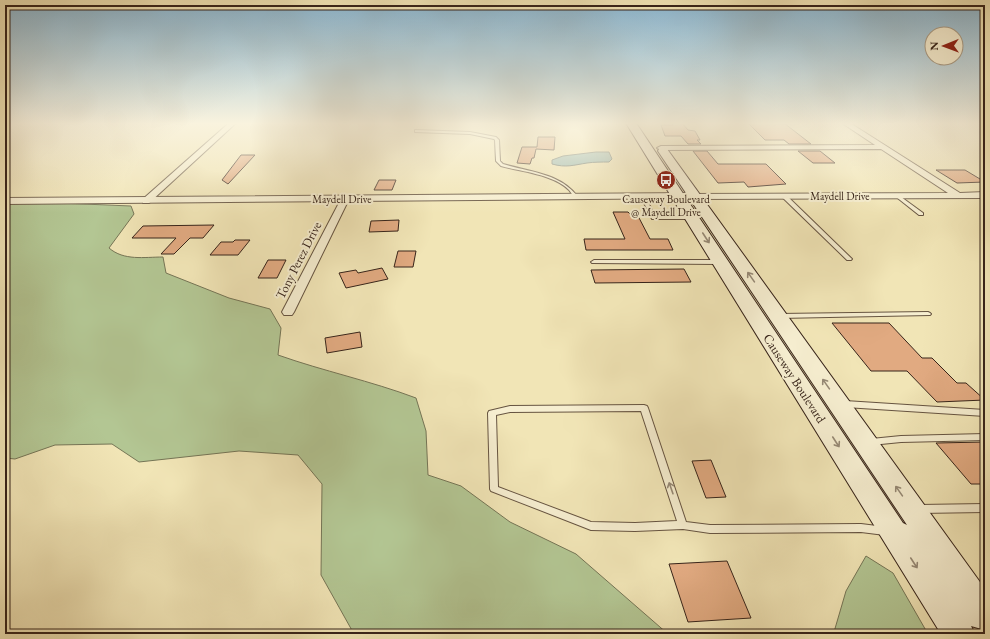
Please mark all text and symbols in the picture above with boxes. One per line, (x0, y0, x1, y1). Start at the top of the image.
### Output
north arrow (924, 26, 964, 66)
text: N (927, 42, 941, 51)
bus stop icon: Causeway Boulevard @ Maydell Drive (655, 169, 677, 191)
street label: Maydell Drive (810, 189, 870, 203)
street label: Maydell Drive (312, 192, 372, 206)
place label: Causeway Boulevard @ Maydell Drive (622, 192, 710, 219)
street label: Tony Perez Drive (272, 219, 325, 302)
one-way arrow (702, 232, 710, 244)
one-way arrow (747, 272, 755, 283)
street label: Causeway Boulevard (759, 330, 830, 427)
one-way arrow (822, 379, 830, 390)
one-way arrow (832, 436, 840, 447)
one-way arrow (666, 482, 674, 494)
one-way arrow (895, 486, 903, 497)
one-way arrow (909, 558, 918, 569)

